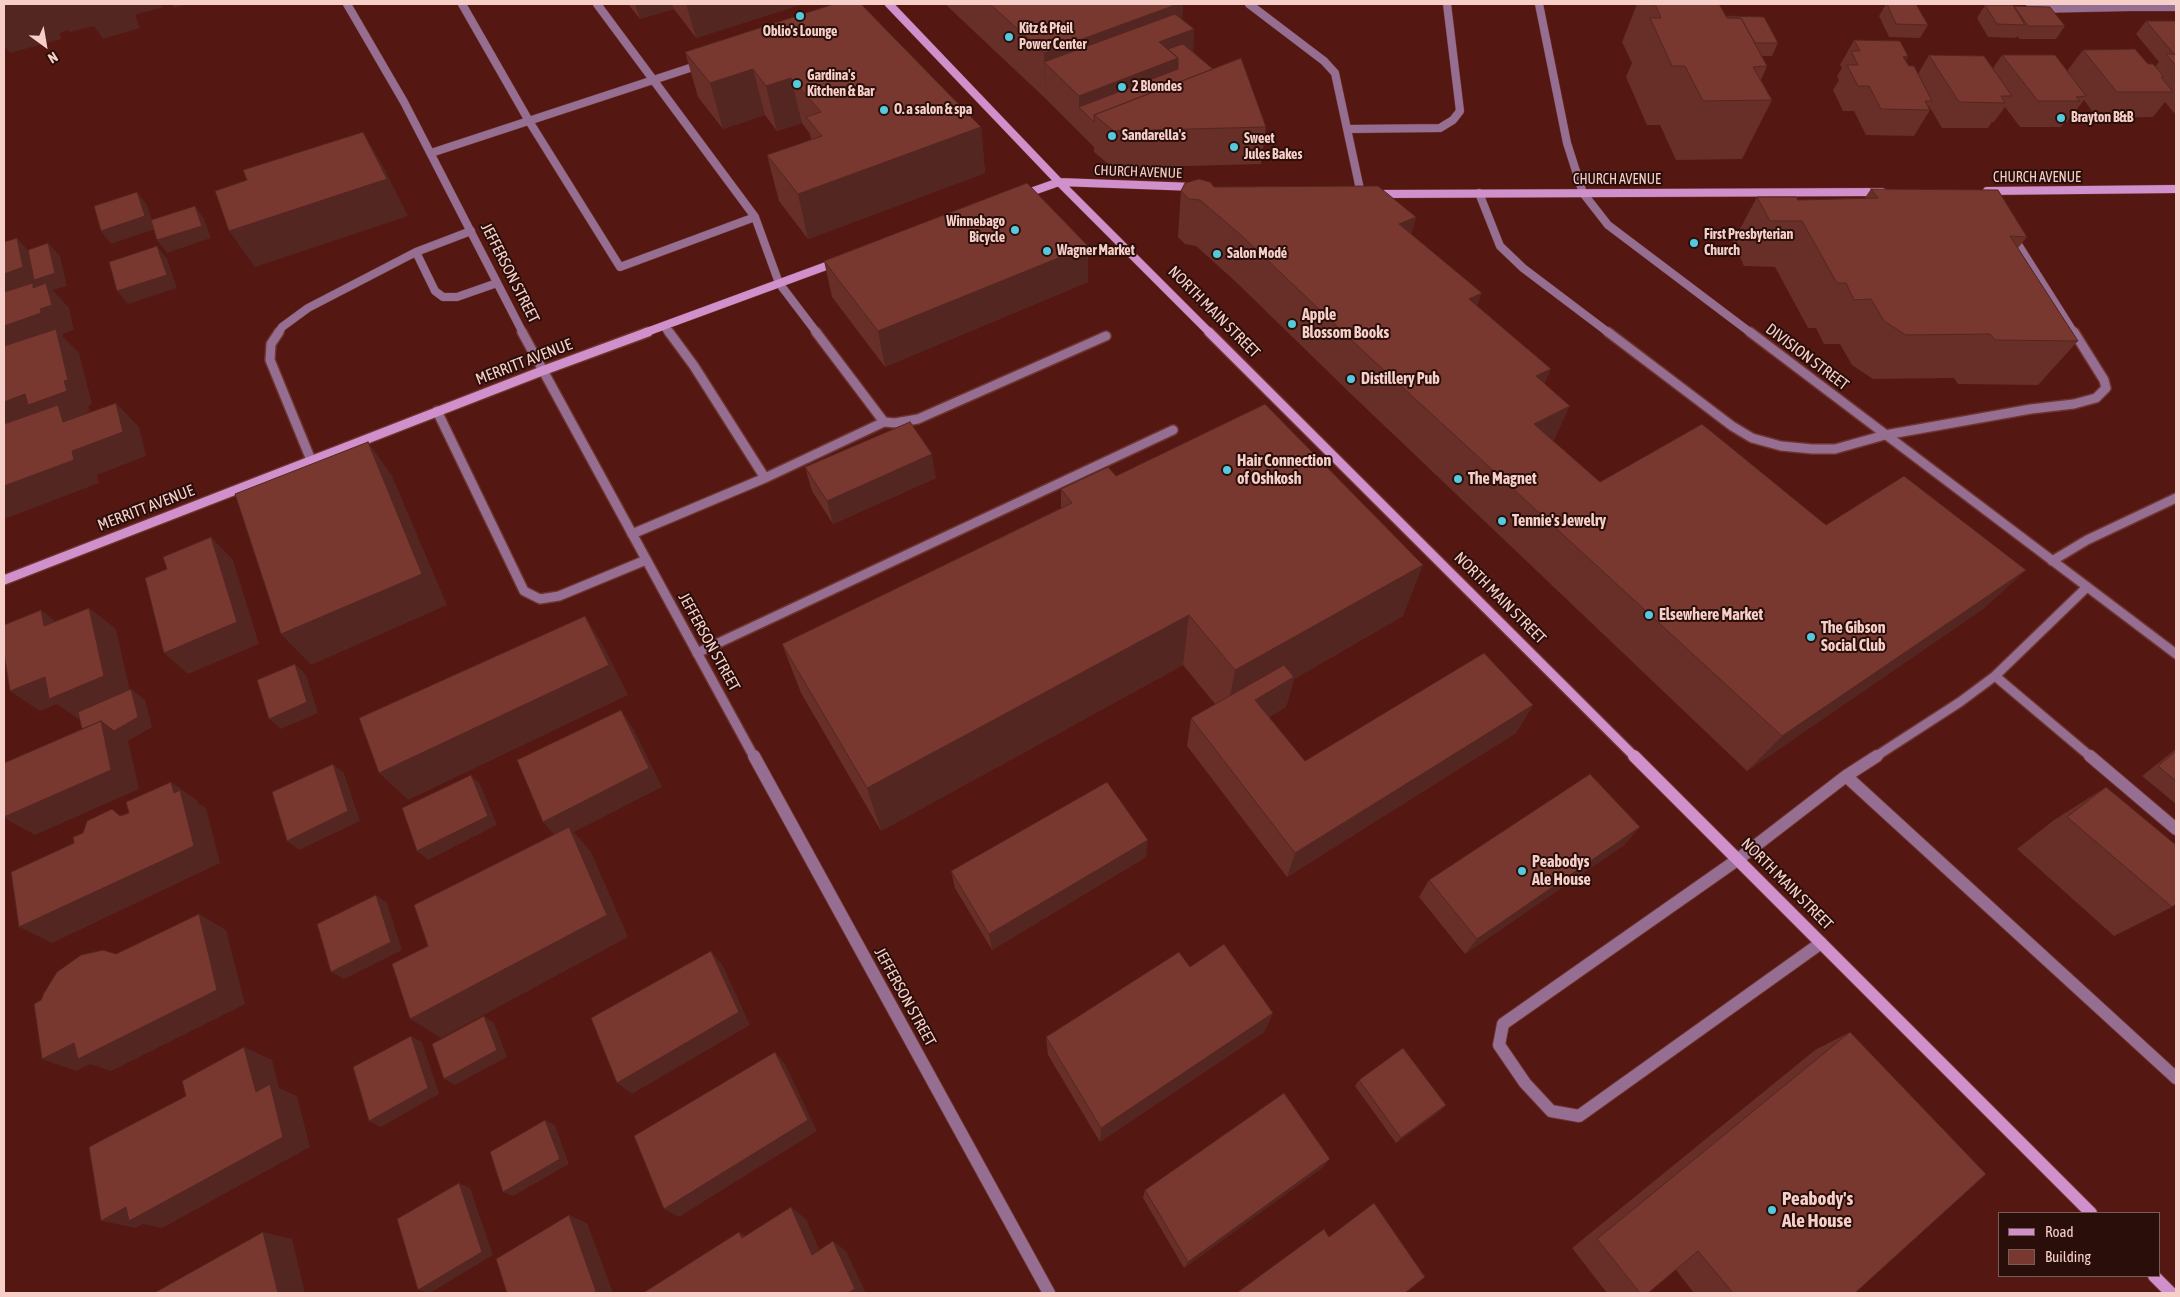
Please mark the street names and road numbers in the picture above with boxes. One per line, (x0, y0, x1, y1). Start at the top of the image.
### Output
street label: CHURCH AVENUE (1094, 162, 1182, 182)
street label: CHURCH AVENUE (1993, 170, 2081, 186)
street label: CHURCH AVENUE (1573, 172, 1661, 188)
street label: JEFFERSON STREET (477, 220, 543, 326)
street label: NORTH MAIN STREET (1164, 262, 1264, 362)
street label: DIVISION STREET (1762, 320, 1852, 394)
street label: MERRITT AVENUE (473, 335, 575, 389)
street label: MERRITT AVENUE (95, 481, 197, 535)
street label: NORTH MAIN STREET (1450, 548, 1550, 648)
street label: JEFFERSON STREET (674, 589, 744, 695)
street label: NORTH MAIN STREET (1737, 834, 1837, 934)
street label: JEFFERSON STREET (870, 944, 940, 1050)

